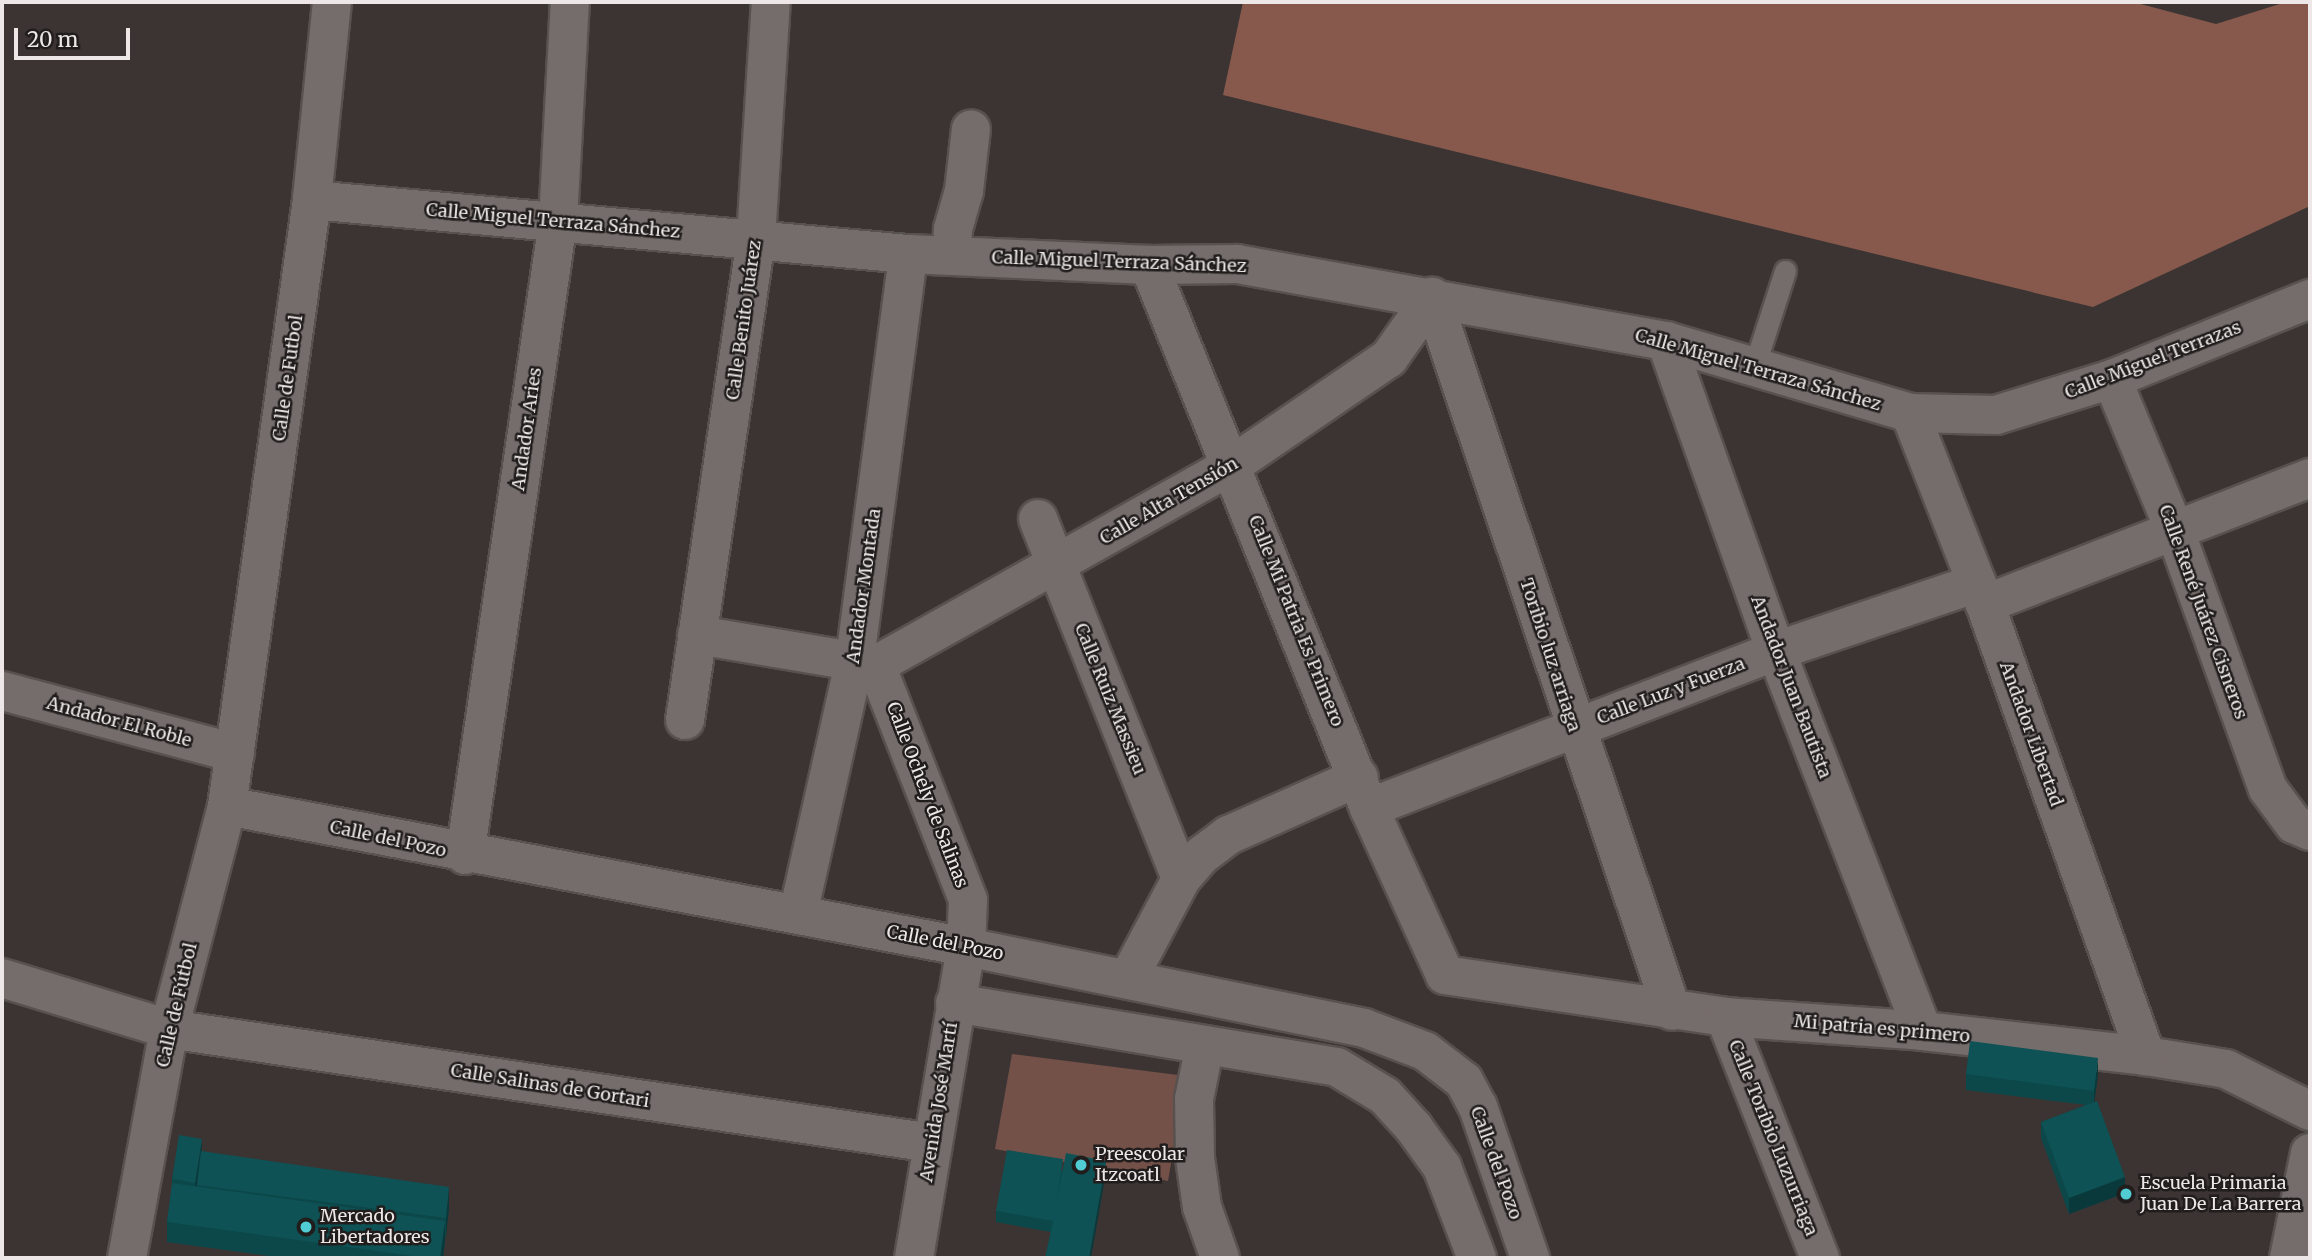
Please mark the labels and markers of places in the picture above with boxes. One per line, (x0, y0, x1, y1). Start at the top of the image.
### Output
place label: Preescolar Itzcoatl (1095, 1144, 1185, 1186)
marker: Preescolar Itzcoatl (1073, 1157, 1089, 1173)
place label: Escuela Primaria Juan De La Barrera (2140, 1173, 2301, 1216)
marker: Escuela Primaria Juan De La Barrera (2118, 1186, 2134, 1202)
place label: Mercado Libertadores (320, 1206, 430, 1248)
marker: Mercado Libertadores (298, 1219, 314, 1235)

